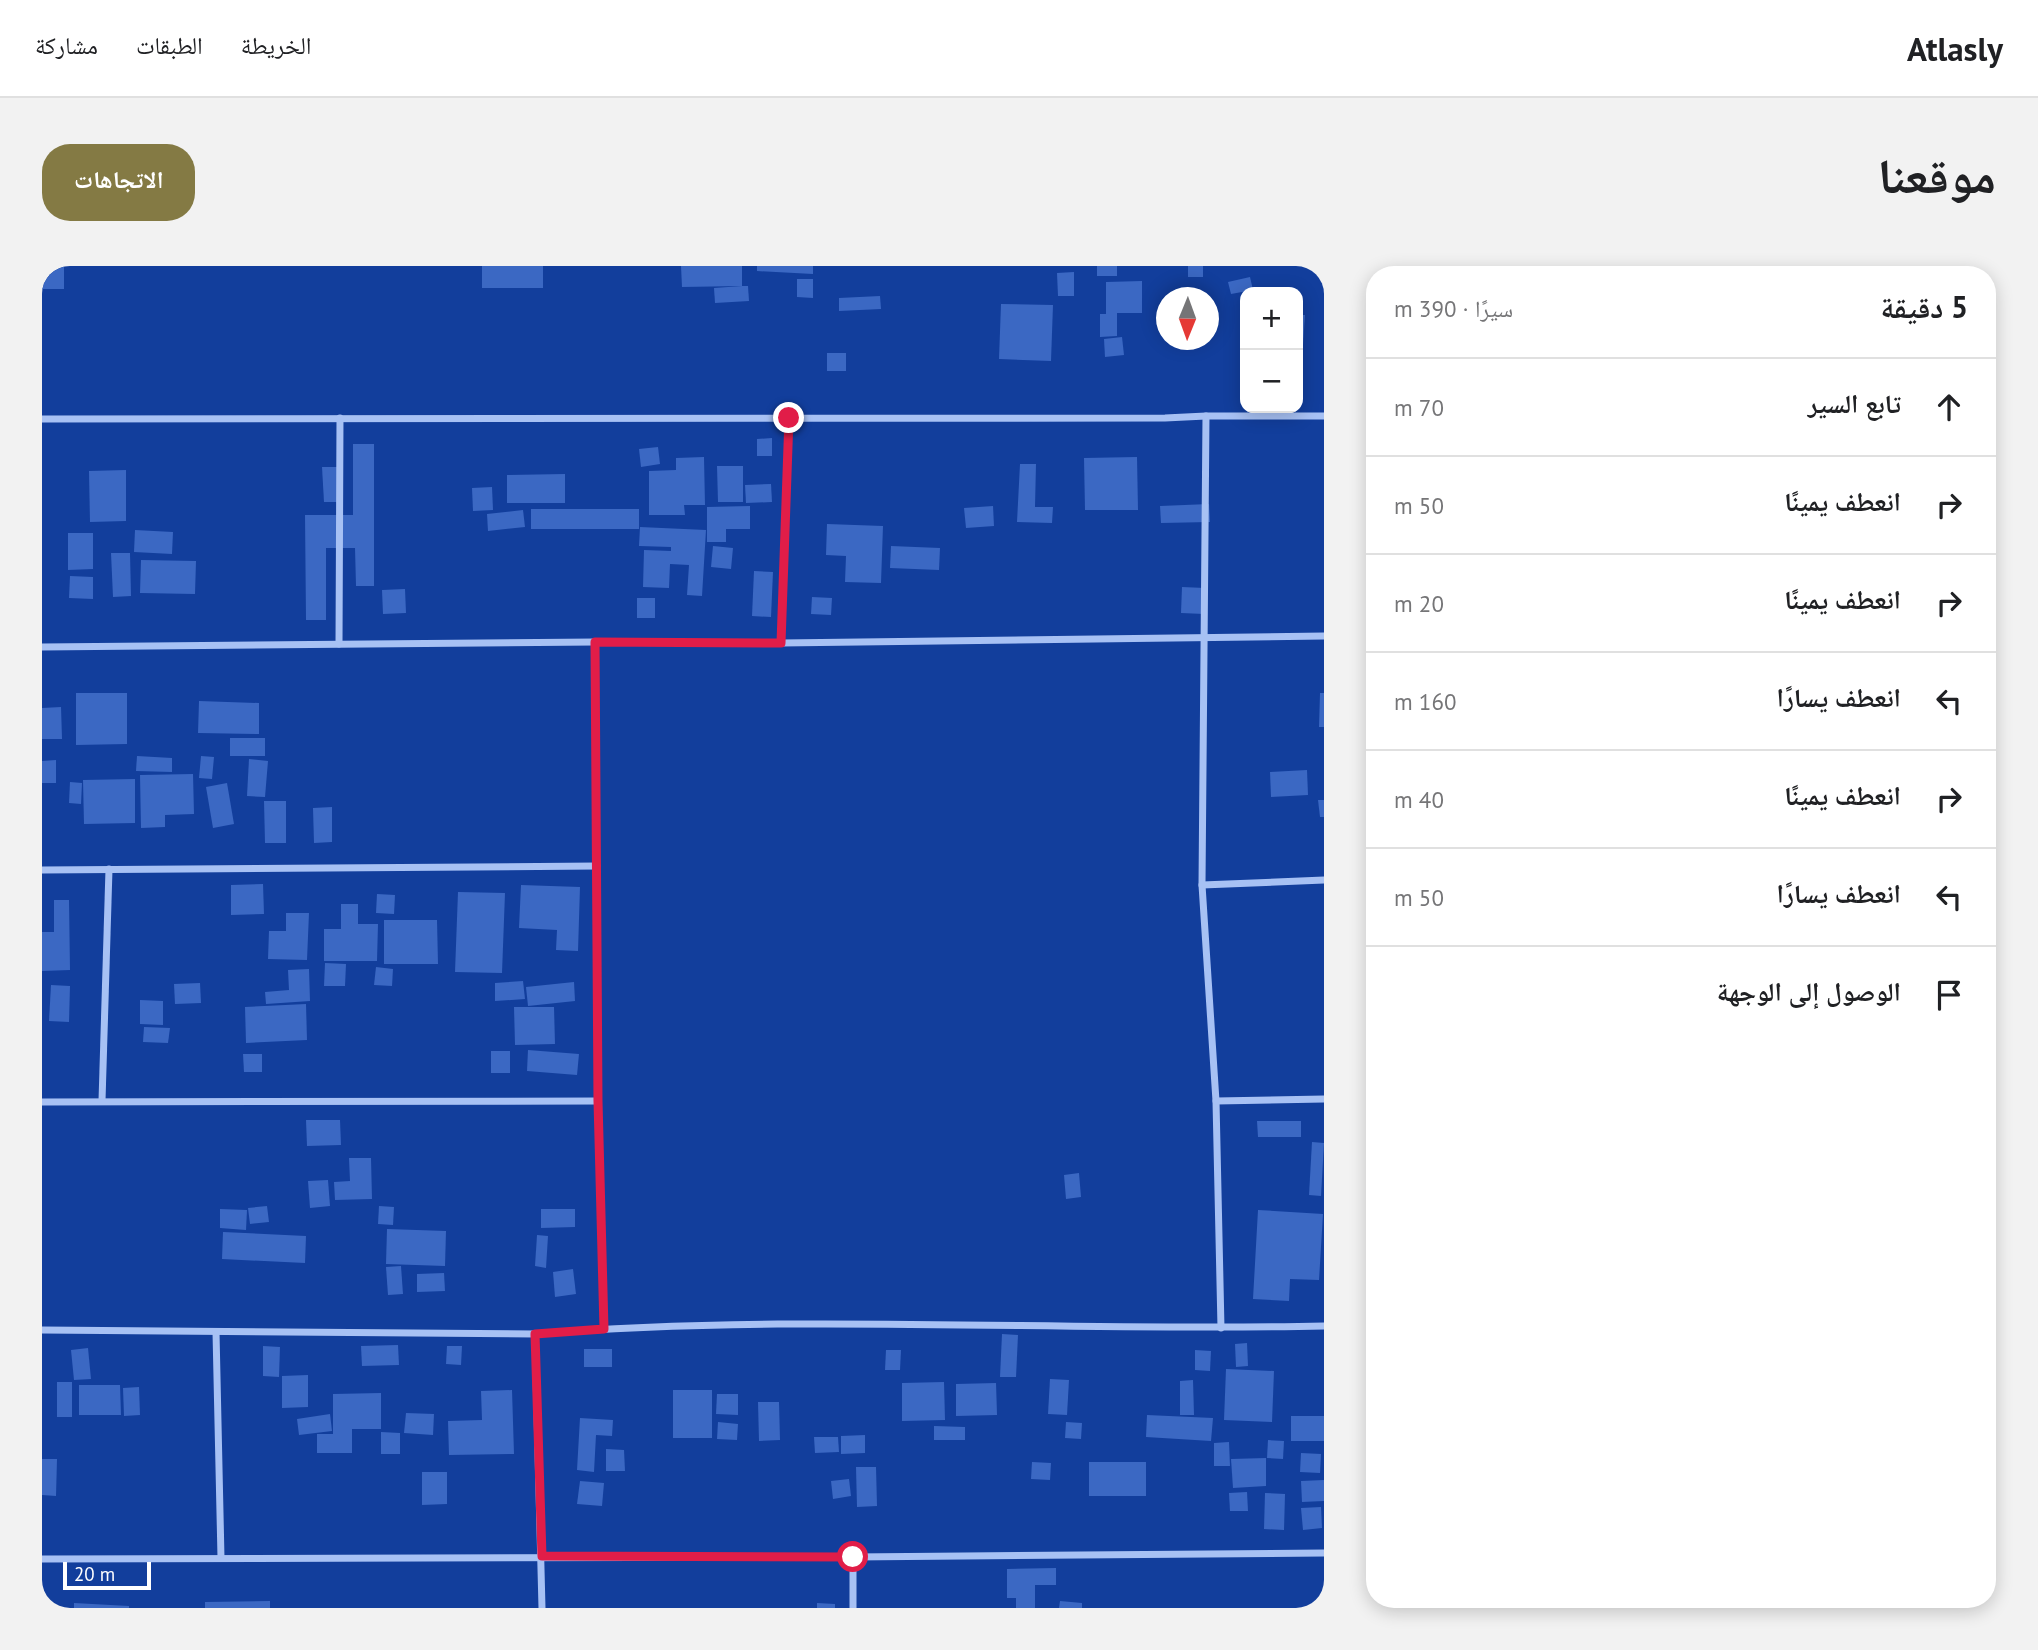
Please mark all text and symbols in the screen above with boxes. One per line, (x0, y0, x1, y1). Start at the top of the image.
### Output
text: Atlasly (1907, 27, 2003, 70)
text: مشاركة (35, 30, 98, 61)
text: الطبقات (136, 30, 203, 61)
text: الخريطة (241, 30, 311, 61)
text: موقعنا (1878, 143, 1996, 207)
button: الاتجاهات (42, 144, 195, 221)
north arrow (1156, 287, 1219, 350)
map controls (1240, 287, 1303, 413)
button: + (1240, 287, 1303, 350)
text: 5 دقيقة (1880, 287, 1968, 326)
text: سيرًا · 390 m (1394, 294, 1513, 323)
button: − (1240, 350, 1303, 413)
text: تابع السير (1808, 387, 1901, 420)
icon: ahead (1930, 388, 1968, 426)
text: 70 m (1394, 393, 1444, 422)
route end (773, 402, 804, 433)
text: انعطف يمينًا (1784, 485, 1901, 518)
icon: right (1930, 486, 1968, 524)
text: 50 m (1394, 491, 1444, 520)
text: انعطف يمينًا (1784, 583, 1901, 616)
icon: right (1930, 584, 1968, 622)
text: 20 m (1394, 589, 1444, 618)
text: انعطف يسارًا (1777, 681, 1901, 714)
icon: left (1930, 682, 1968, 720)
text: 160 m (1394, 687, 1456, 716)
text: انعطف يمينًا (1784, 779, 1901, 812)
icon: right (1930, 780, 1968, 818)
text: 40 m (1394, 785, 1444, 814)
text: انعطف يسارًا (1777, 877, 1901, 910)
icon: left (1930, 878, 1968, 916)
text: 50 m (1394, 883, 1444, 912)
text: الوصول إلى الوجهة (1717, 975, 1901, 1008)
icon: arrive (1930, 976, 1968, 1014)
route start (837, 1541, 868, 1572)
scale bar (63, 1559, 150, 1591)
text: 20 m (74, 1562, 115, 1586)

